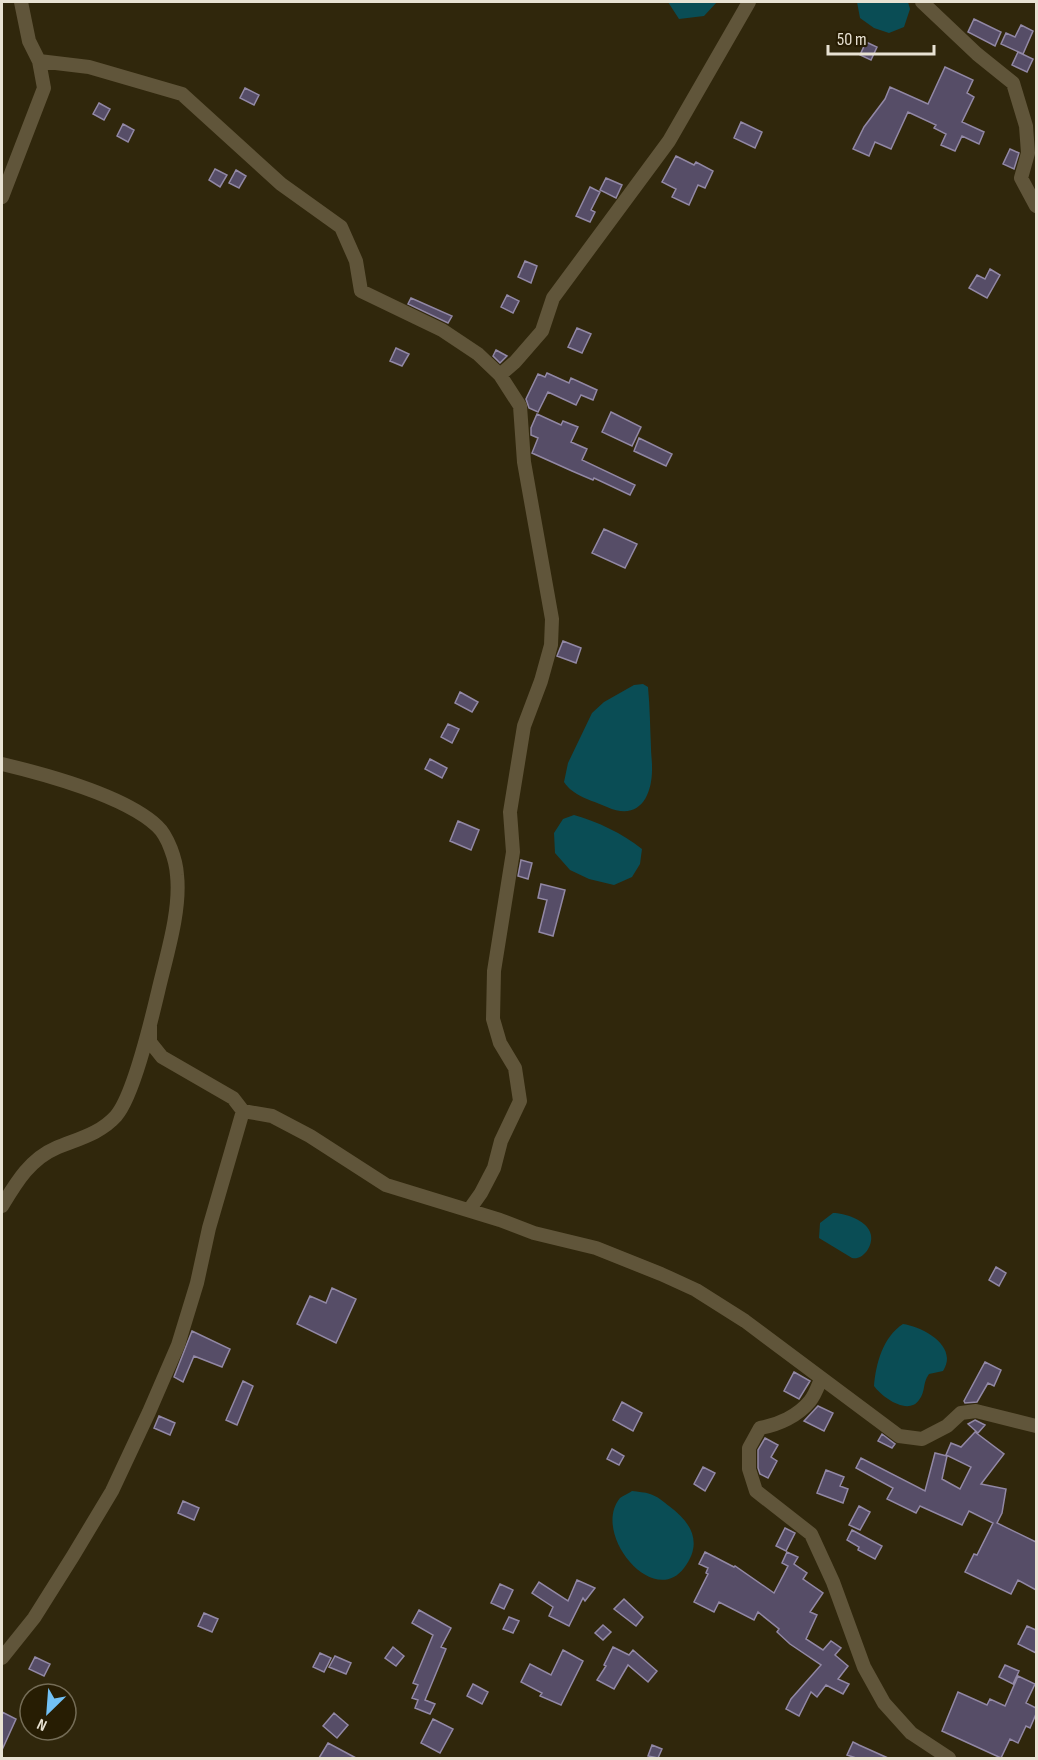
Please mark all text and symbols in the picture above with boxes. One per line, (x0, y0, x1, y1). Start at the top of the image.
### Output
scale bar (828, 18, 934, 56)
text: 50 m (837, 29, 867, 50)
north arrow (18, 1682, 78, 1742)
text: N (34, 1714, 50, 1735)

